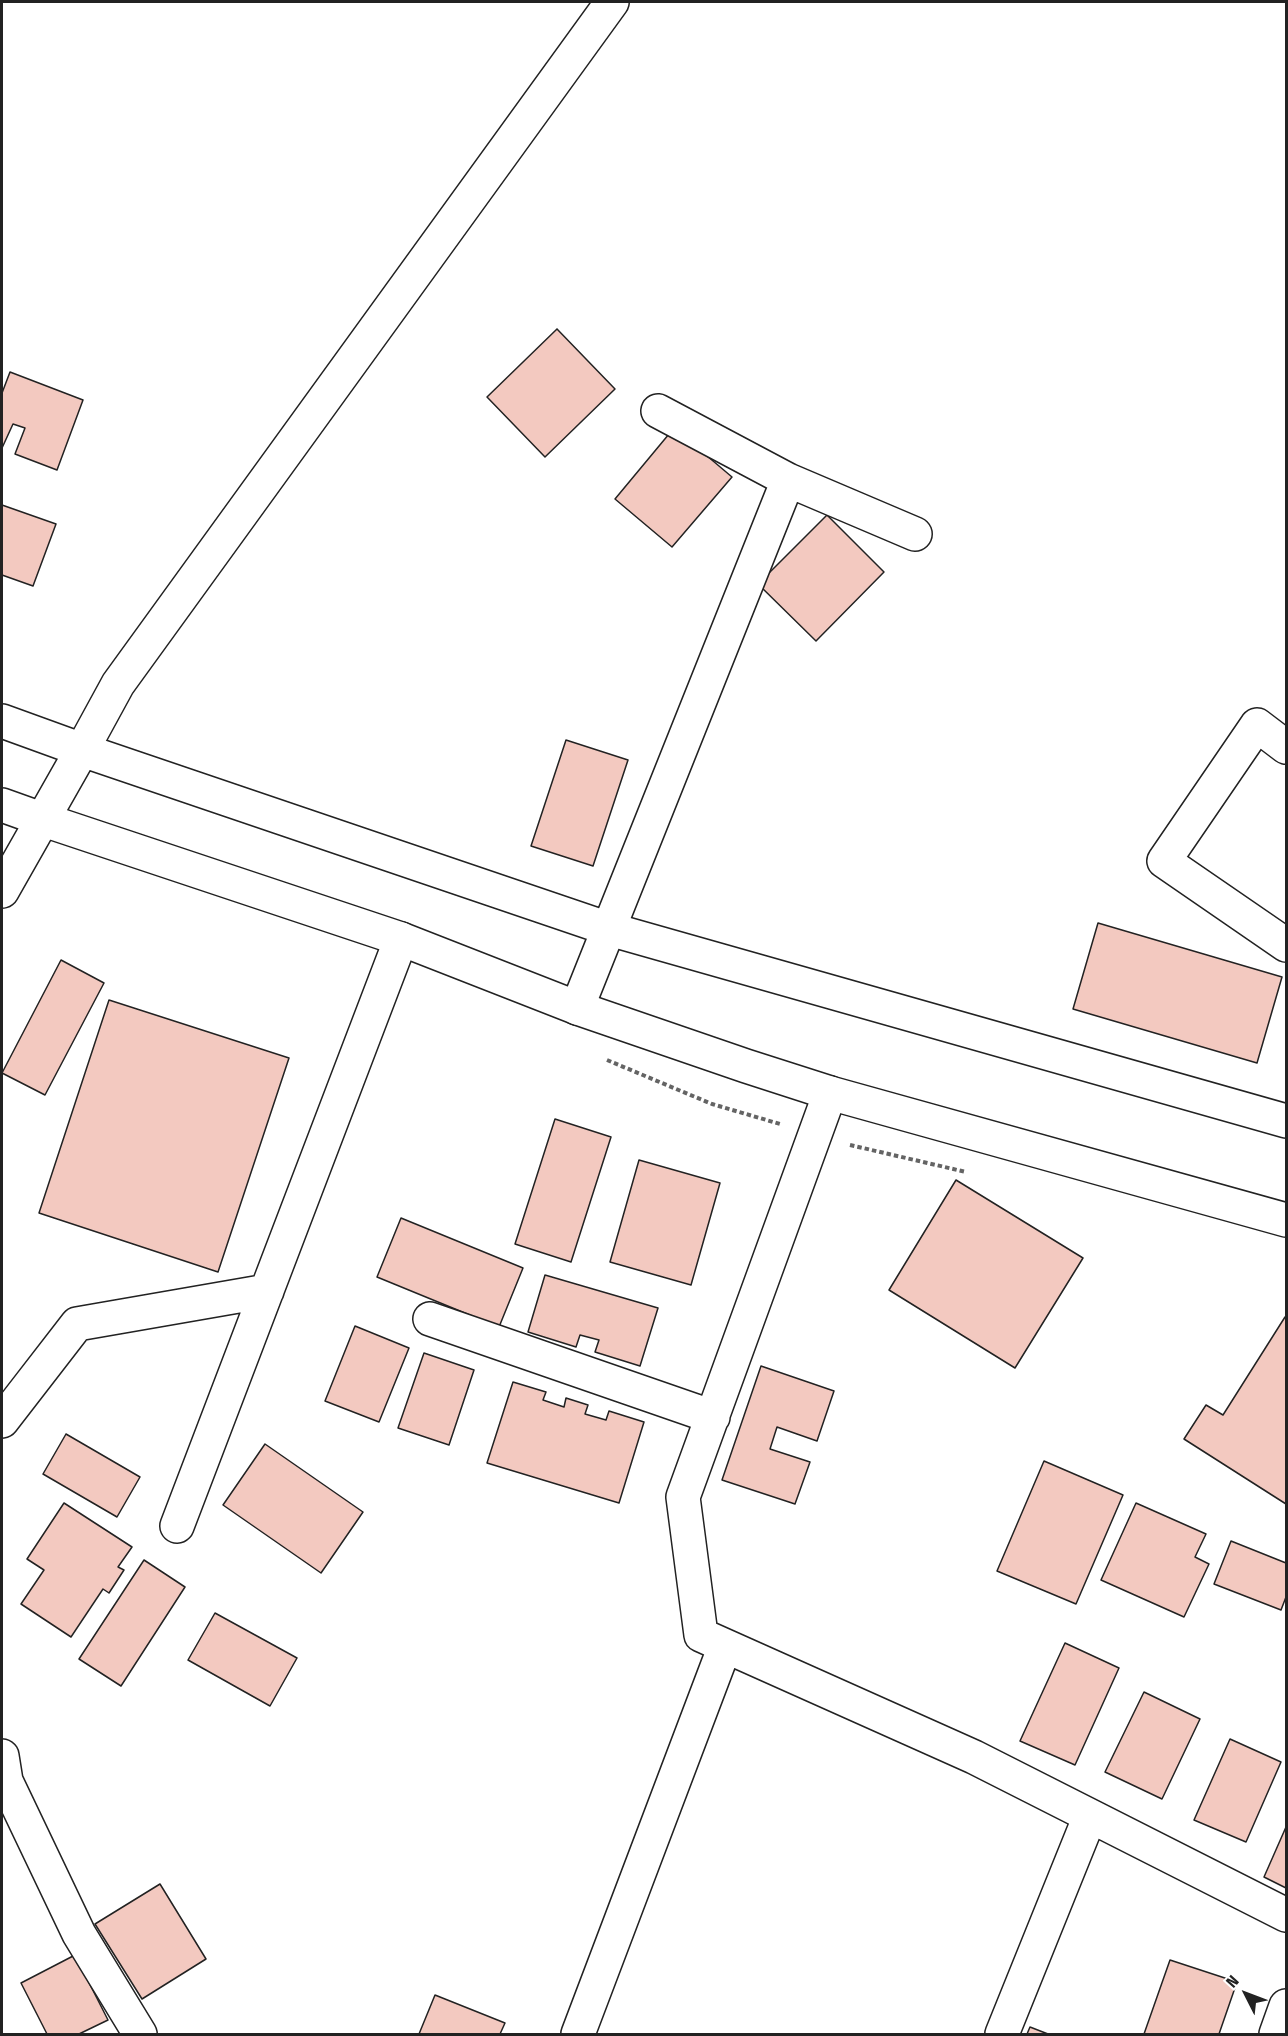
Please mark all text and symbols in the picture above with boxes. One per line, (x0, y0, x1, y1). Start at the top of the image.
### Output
north arrow (1216, 1964, 1276, 2024)
text: N (1222, 1972, 1243, 1992)

